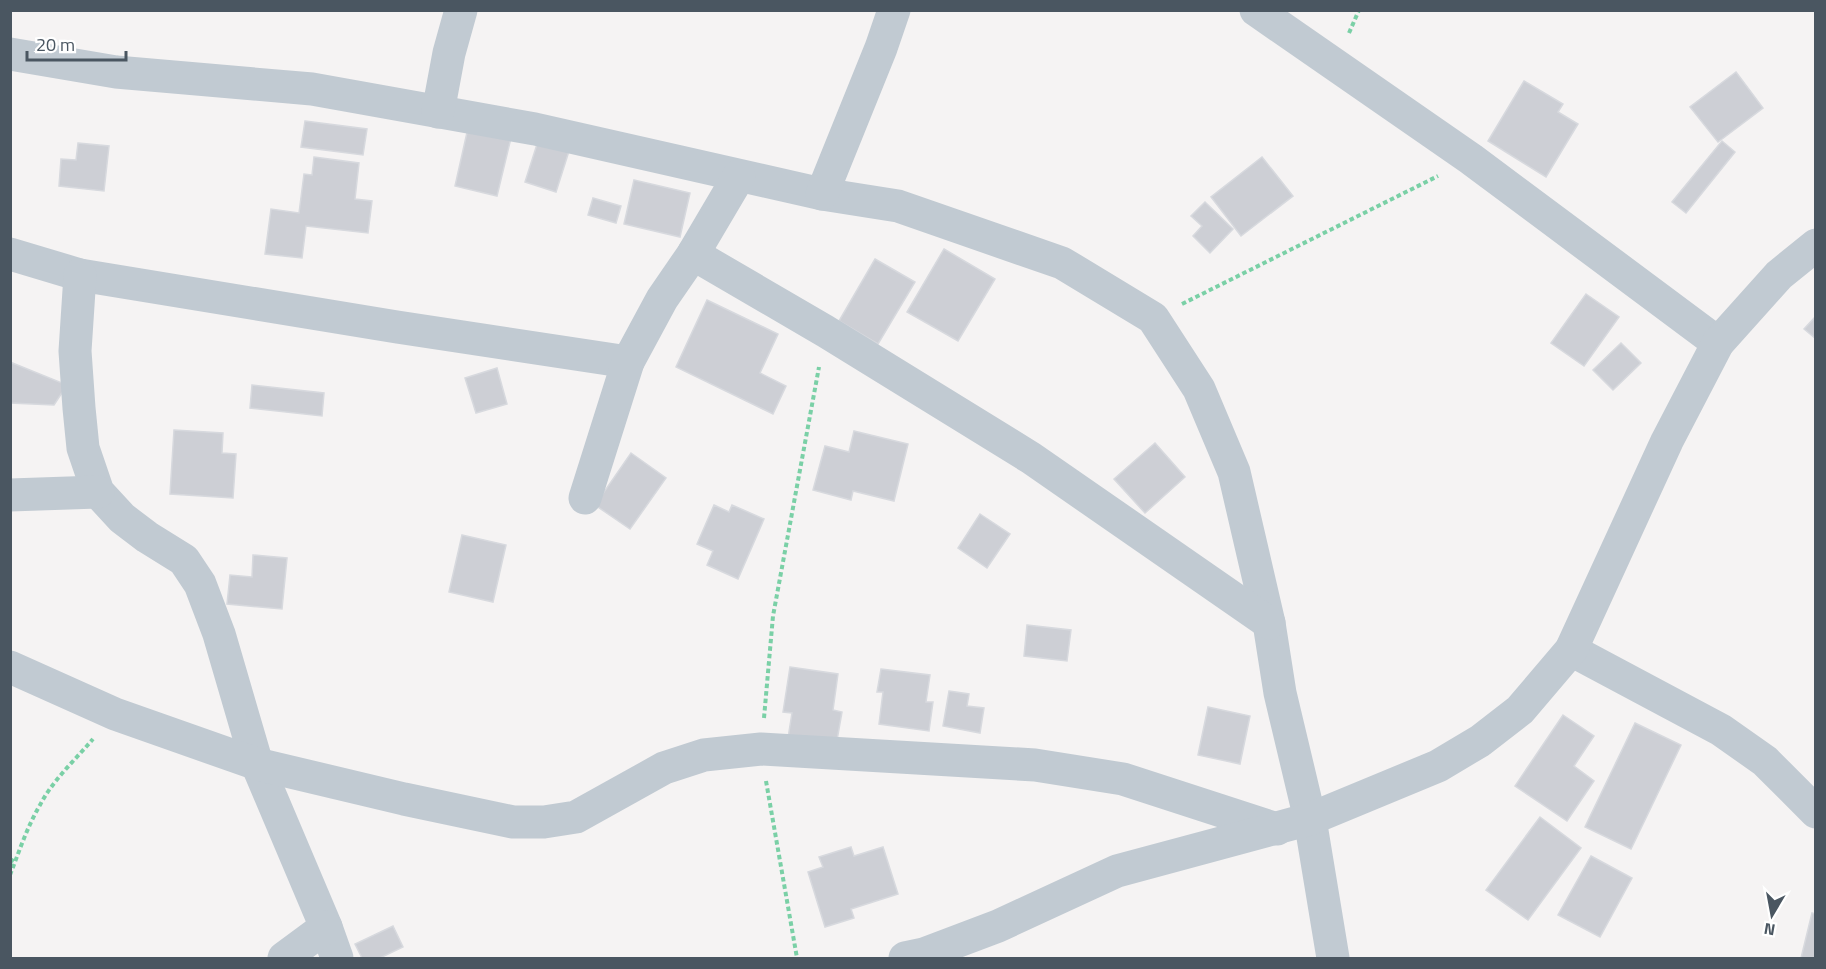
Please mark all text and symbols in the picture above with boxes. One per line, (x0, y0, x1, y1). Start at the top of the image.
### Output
scale bar (27, 24, 126, 62)
text: 20 m (36, 31, 75, 58)
north arrow (1742, 885, 1802, 945)
text: N (1762, 917, 1777, 943)

